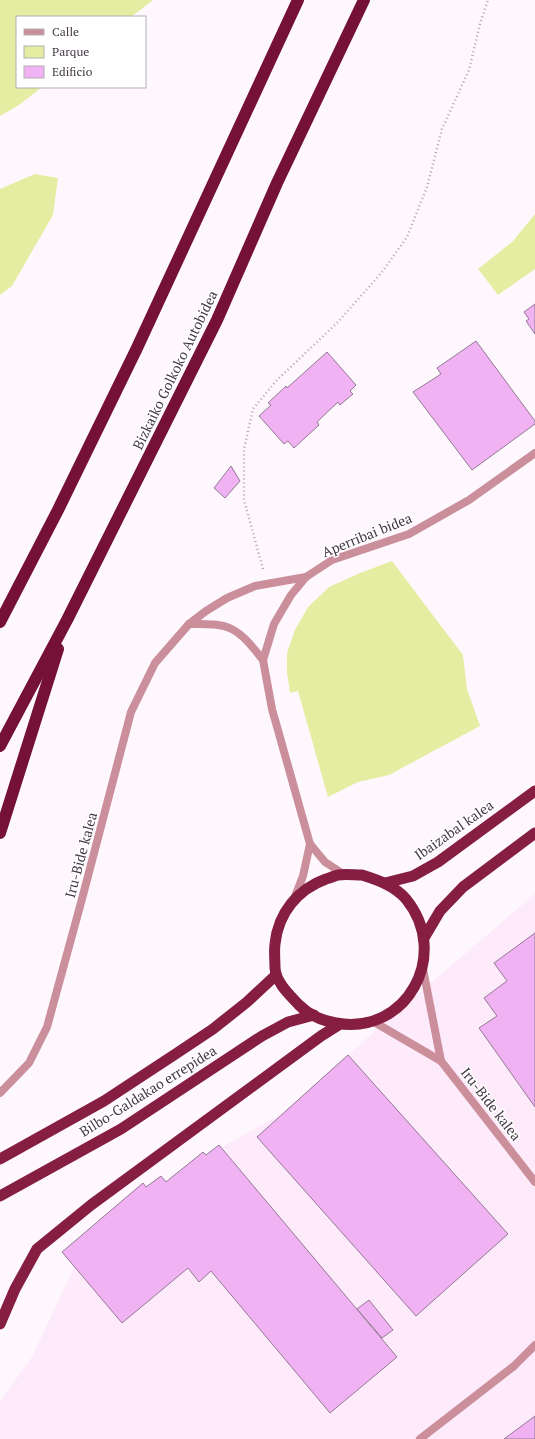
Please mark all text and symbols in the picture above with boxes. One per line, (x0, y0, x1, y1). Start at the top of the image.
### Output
legend (16, 16, 146, 88)
text: Calle (52, 24, 79, 39)
text: Parque (52, 44, 89, 59)
text: Edificio (52, 64, 93, 79)
street label: Bizkaiko Golkoko Autobidea (128, 287, 221, 453)
street label: Aperribai bidea (319, 508, 415, 561)
street label: Ibaizabal kalea (410, 795, 497, 864)
street label: Iru-Bide kalea (60, 810, 101, 900)
street label: Bilbo-Galdakao errepidea (76, 1041, 220, 1141)
street label: Iru-Bide kalea (457, 1063, 526, 1144)

